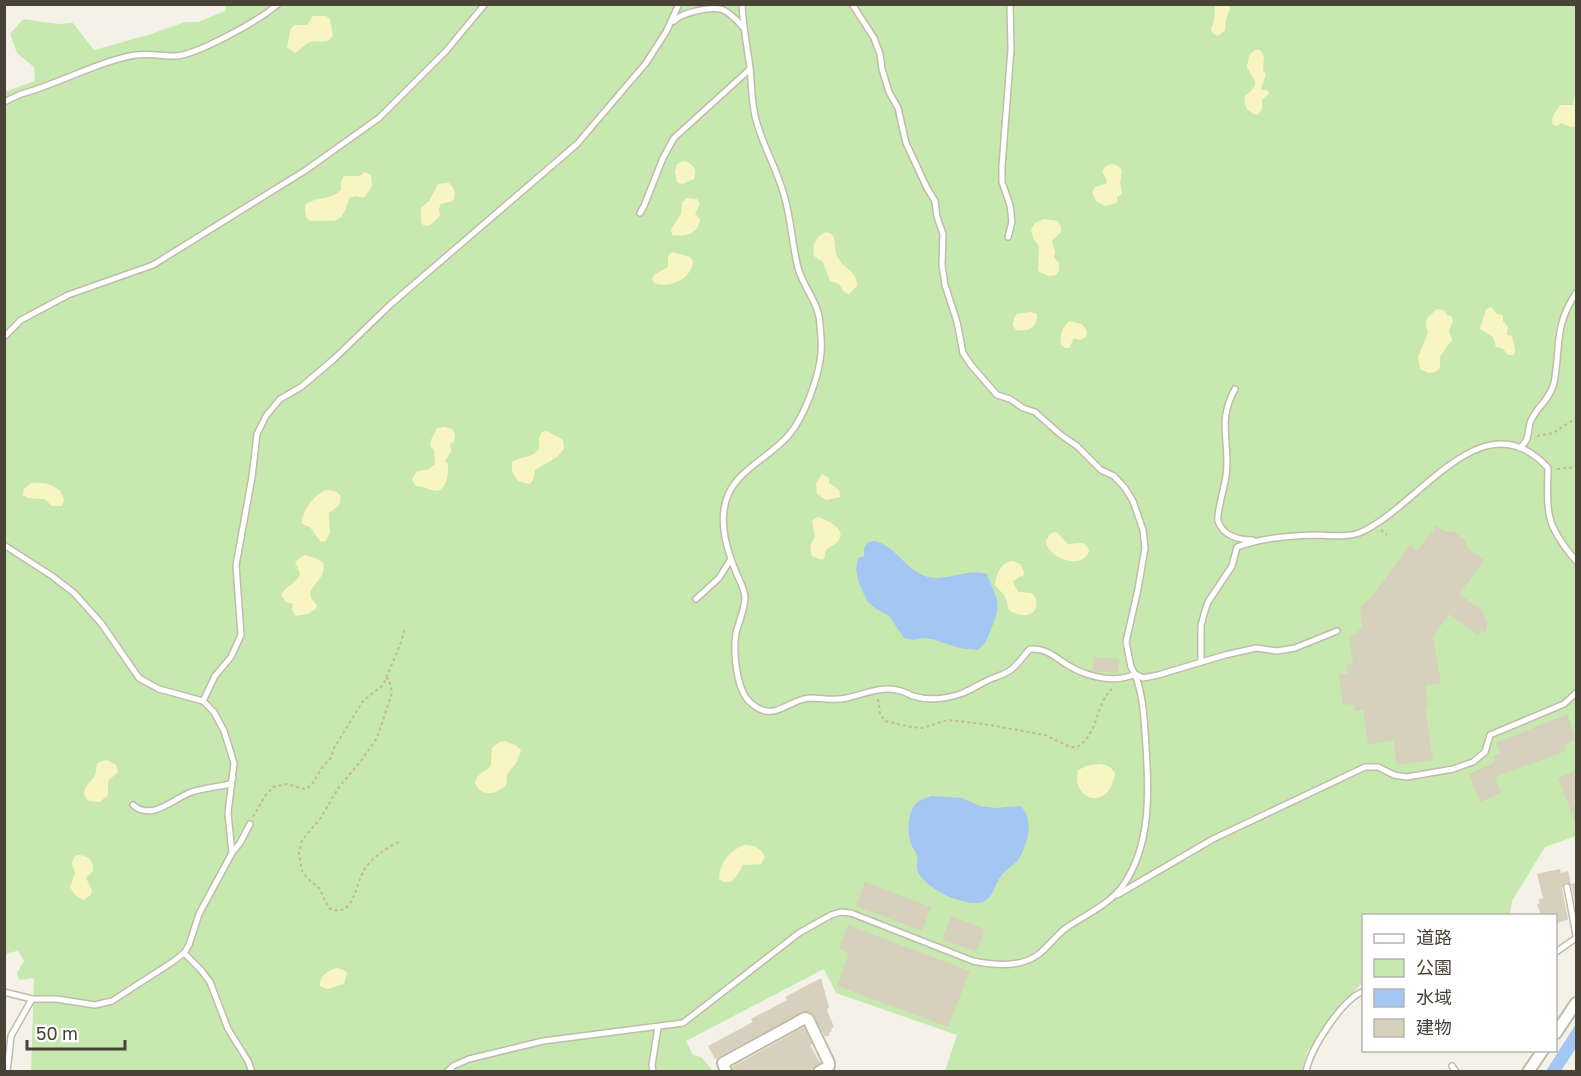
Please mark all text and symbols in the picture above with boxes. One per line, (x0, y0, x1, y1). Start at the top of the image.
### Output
legend (1362, 914, 1557, 1052)
text: 道路 (1416, 926, 1452, 948)
text: 公園 (1416, 956, 1452, 978)
text: 水域 (1416, 986, 1452, 1008)
scale bar (27, 1013, 124, 1051)
text: 建物 (1416, 1016, 1452, 1038)
text: 50 m (36, 1022, 78, 1044)

